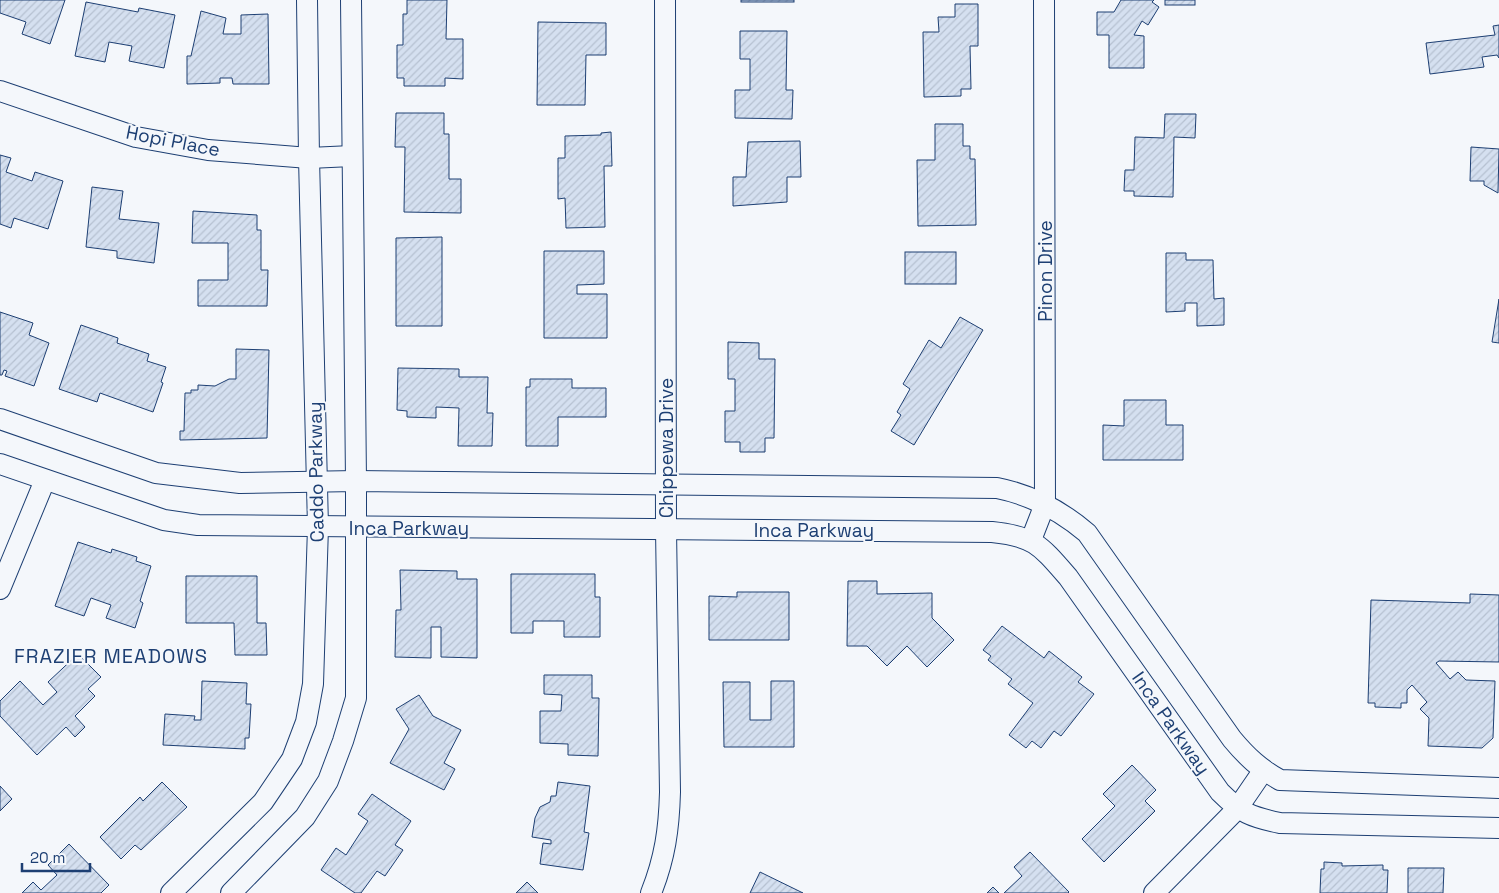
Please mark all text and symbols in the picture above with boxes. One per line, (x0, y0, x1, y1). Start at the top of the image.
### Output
street label: Hopi Place (124, 120, 222, 162)
street label: Pinon Drive (1033, 220, 1058, 322)
street label: Chippewa Drive (654, 378, 679, 518)
street label: Caddo Parkway (302, 401, 330, 543)
street label: Inca Parkway (349, 516, 469, 541)
street label: Inca Parkway (754, 518, 874, 543)
district label: FRAZIER MEADOWS (14, 643, 208, 669)
street label: Inca Parkway (1126, 667, 1216, 779)
scale bar (22, 840, 90, 872)
text: 20 m (30, 848, 65, 867)

